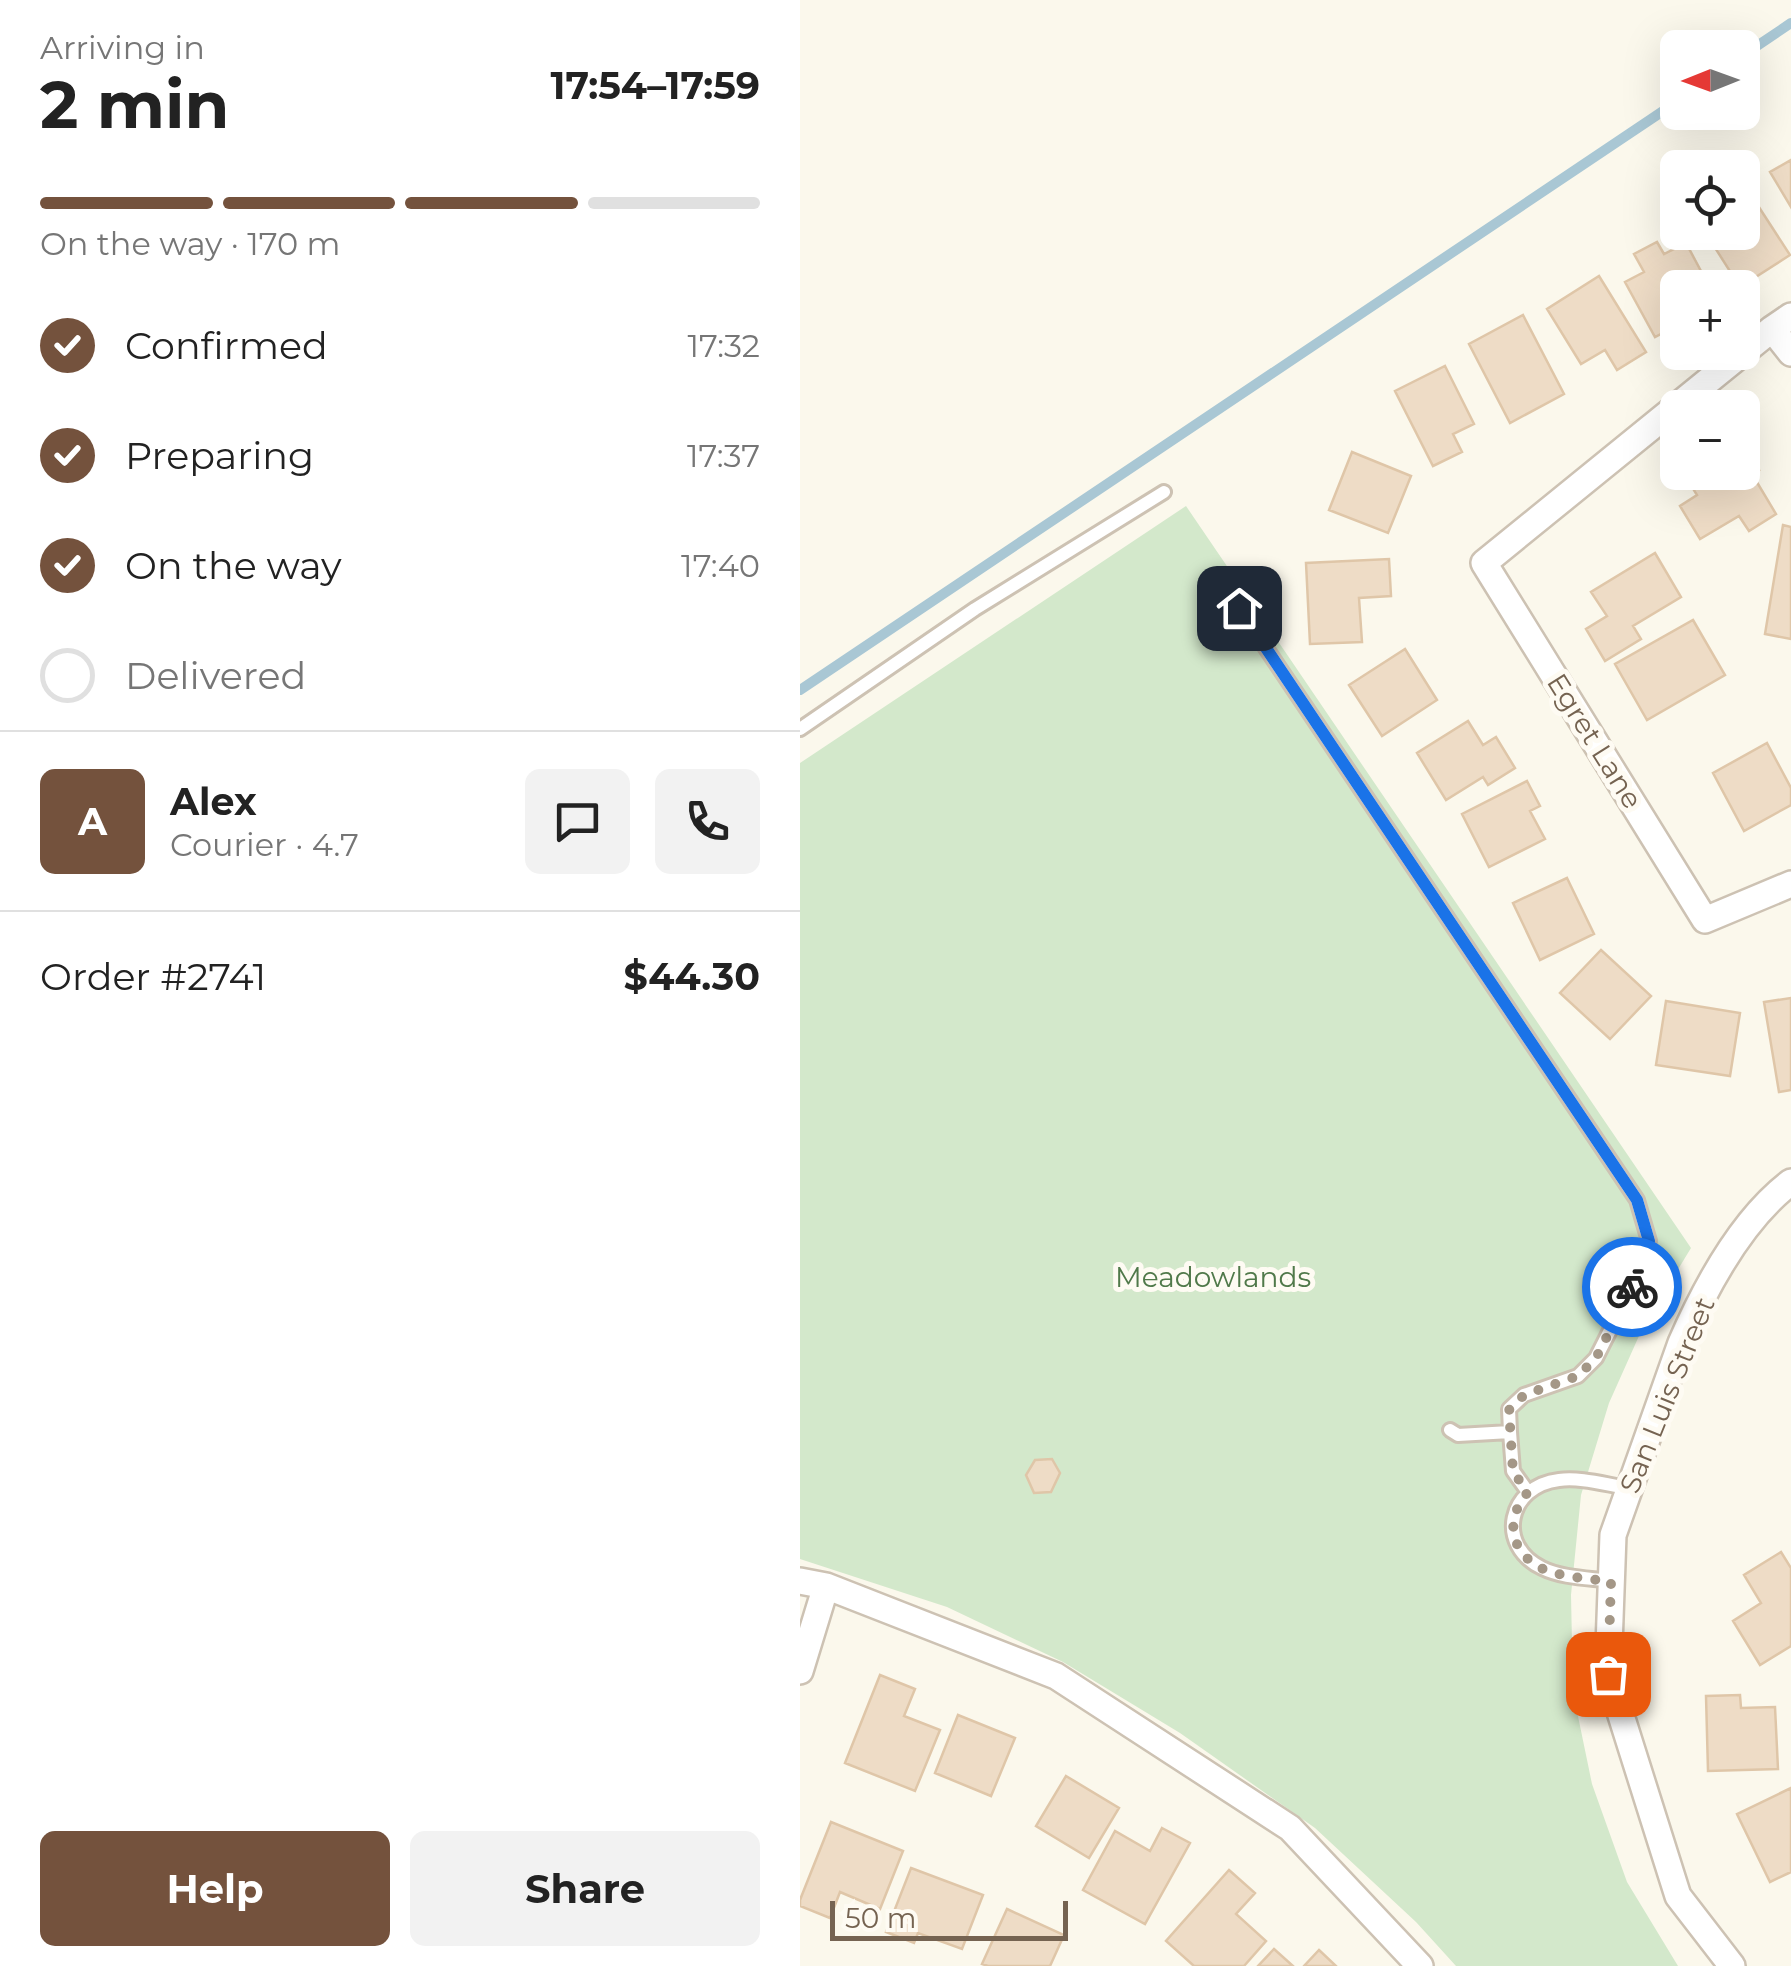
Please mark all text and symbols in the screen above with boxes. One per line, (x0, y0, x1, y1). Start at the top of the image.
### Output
text: Arriving in (40, 28, 205, 67)
north arrow (1660, 30, 1760, 130)
map controls (1660, 30, 1760, 490)
text: 17:54–17:59 (551, 62, 760, 109)
text: 2 min (40, 65, 229, 144)
button: locate (1660, 150, 1760, 250)
text: On the way · 170 m (40, 224, 340, 263)
button: + (1660, 270, 1760, 370)
icon: check (40, 318, 95, 373)
text: Confirmed (125, 322, 328, 369)
text: 17:32 (687, 326, 760, 365)
button: − (1660, 390, 1760, 490)
icon: check (40, 428, 95, 483)
text: Preparing (125, 432, 314, 479)
text: 17:37 (687, 436, 760, 475)
icon: check (40, 538, 95, 593)
text: On the way (125, 542, 342, 589)
text: 17:40 (681, 546, 760, 585)
pin (1197, 566, 1282, 651)
icon: home (1212, 581, 1267, 636)
text: Delivered (125, 652, 306, 699)
street label: Egret Lane (1540, 667, 1650, 815)
button: chat (525, 769, 630, 874)
button: phone (655, 769, 760, 874)
text: Alex (170, 778, 257, 825)
text: A (78, 798, 107, 845)
text: Courier · 4.7 (170, 825, 359, 864)
text: Order #2741 (40, 953, 266, 1000)
text: $44.30 (624, 953, 760, 1000)
courier (1582, 1237, 1682, 1337)
park label: Meadowlands (1115, 1260, 1311, 1294)
icon: bike (1605, 1260, 1660, 1315)
street label: San Luis Street (1612, 1292, 1722, 1498)
pin (1566, 1632, 1651, 1717)
icon: bag (1581, 1647, 1636, 1702)
button: Help (40, 1831, 390, 1946)
button: Share (410, 1831, 760, 1946)
scale bar (830, 1896, 1068, 1940)
text: 50 m (845, 1901, 916, 1935)

